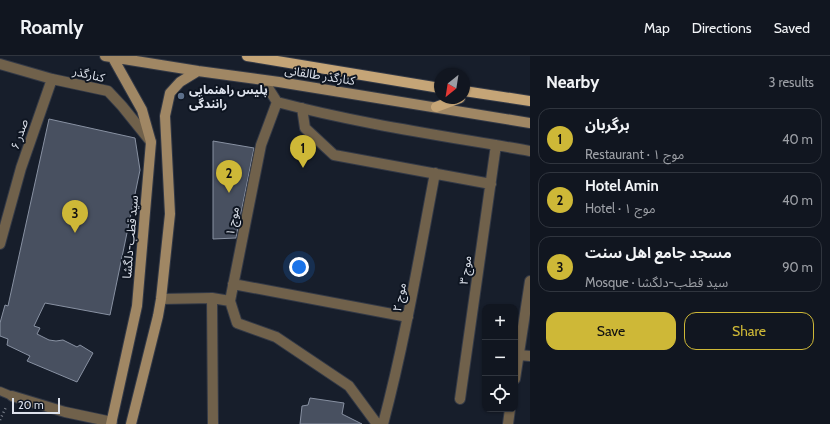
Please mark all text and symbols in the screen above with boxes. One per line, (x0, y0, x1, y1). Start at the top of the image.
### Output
text: Roamly (20, 16, 83, 39)
text: Map (644, 19, 670, 37)
text: Directions (692, 19, 752, 37)
text: Saved (774, 19, 810, 37)
street label: کنارگذر طالقانی (284, 62, 357, 88)
street label: کنارگذر (71, 63, 107, 85)
north arrow (434, 68, 470, 104)
text: Nearby (546, 72, 599, 92)
text: 3 results (768, 74, 814, 90)
place label: پلیس راهنمایی رانندگی (189, 82, 268, 111)
marker: پلیس راهنمایی رانندگی (176, 91, 186, 101)
text: برگربان (585, 116, 630, 134)
street label: صدر ۶ (7, 117, 31, 151)
text: 1 (558, 131, 562, 147)
text: 40 m (782, 131, 813, 147)
pin: 1 (290, 135, 316, 168)
text: Restaurant · موج ۱ (585, 146, 684, 162)
pin: 2 (216, 160, 242, 193)
text: Hotel Amin (585, 177, 659, 195)
text: 2 (557, 192, 563, 208)
text: 40 m (782, 192, 813, 208)
street label: سید قطب-دلگشا (119, 195, 141, 279)
pin: 3 (62, 200, 88, 233)
text: Hotel · موج ۱ (585, 200, 656, 216)
street label: موج ۱ (222, 205, 244, 237)
text: مسجد جامع اهل سنت (585, 244, 732, 262)
street label: موج ۳ (456, 254, 476, 286)
your location (289, 257, 309, 277)
text: 3 (556, 259, 564, 275)
text: 90 m (782, 259, 813, 275)
text: Mosque · سید قطب-دلگشا (585, 274, 728, 290)
street label: موج ۲ (389, 281, 411, 313)
map controls (482, 304, 518, 412)
button: + (482, 304, 518, 340)
button: Save (546, 312, 676, 350)
button: Share (684, 312, 814, 350)
button: − (482, 340, 518, 376)
button: locate (482, 376, 518, 412)
scale bar (12, 396, 60, 415)
text: 20 m (18, 398, 44, 412)

